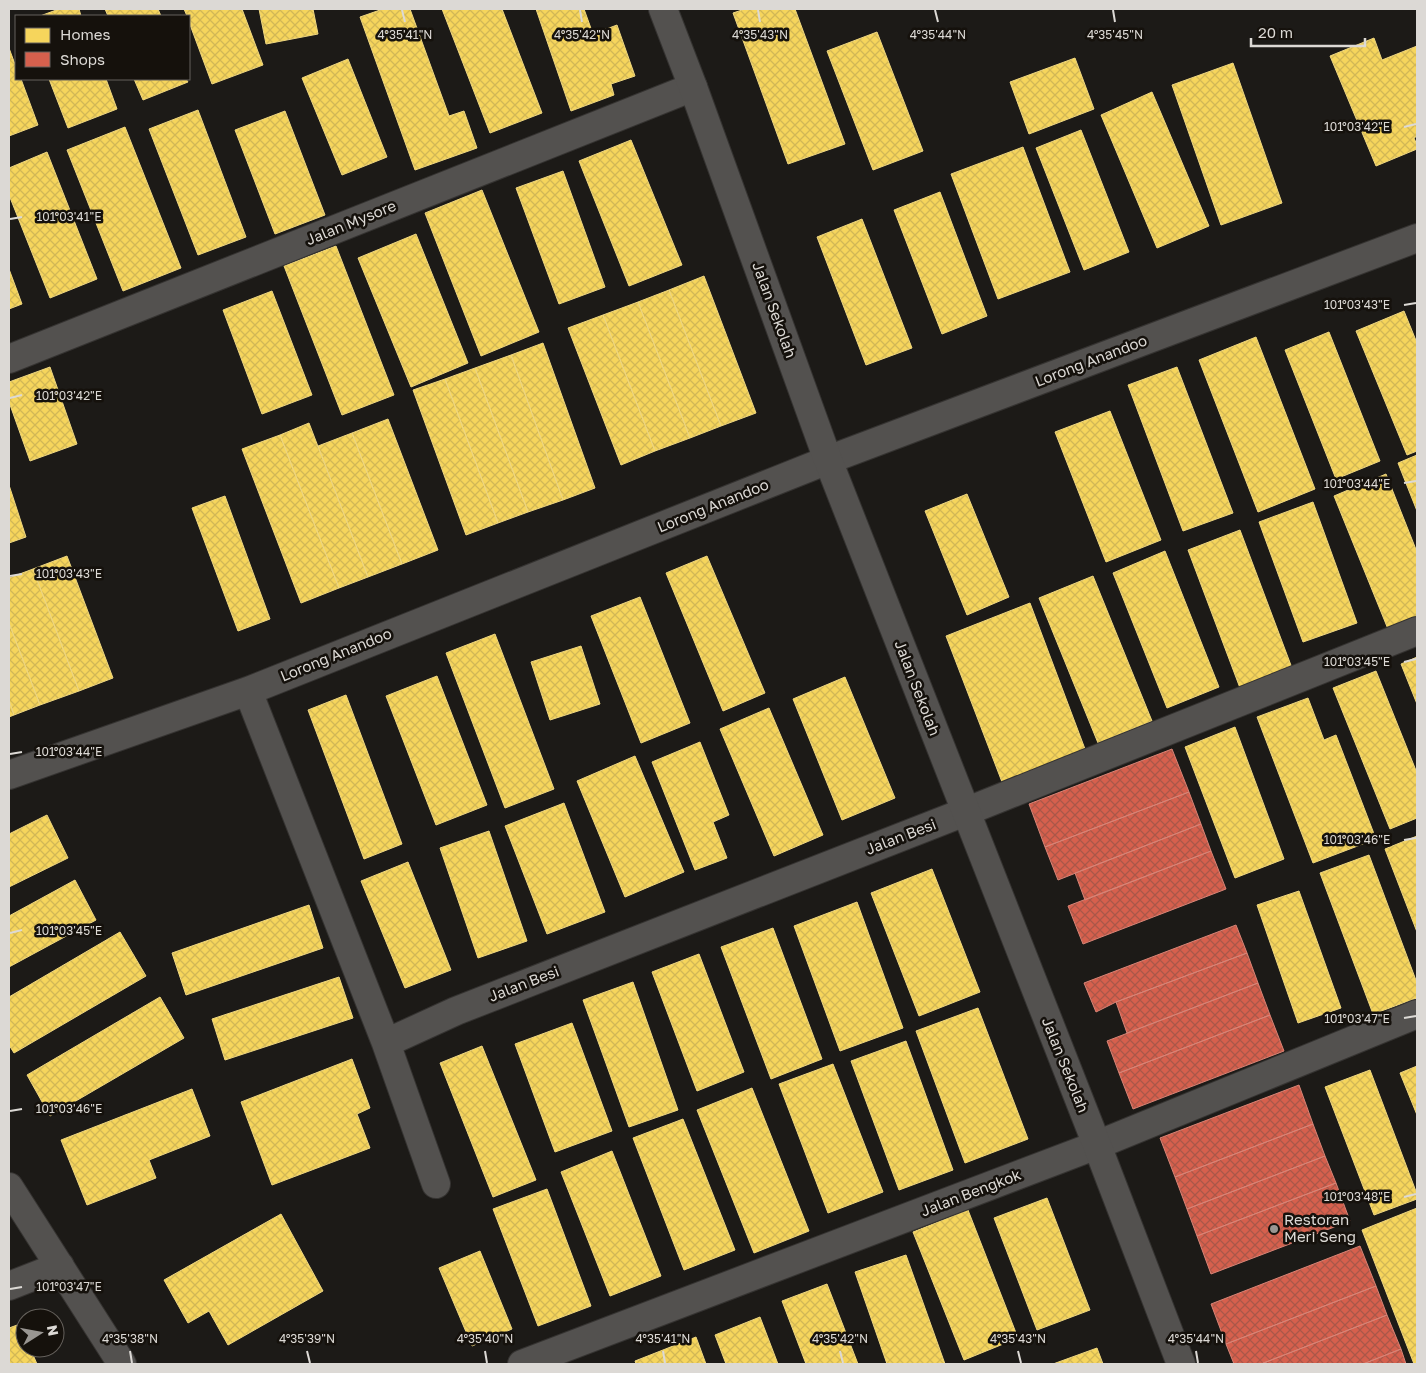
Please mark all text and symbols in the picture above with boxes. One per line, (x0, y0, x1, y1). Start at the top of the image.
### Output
legend (15, 15, 190, 80)
scale bar (1251, 15, 1365, 47)
text: 20 m (1258, 23, 1293, 41)
text: Homes (60, 25, 110, 43)
text: 4°35'41"N (378, 27, 432, 42)
text: 4°35'42"N (554, 27, 610, 42)
text: 4°35'43"N (732, 27, 788, 42)
text: 4°35'44"N (910, 27, 966, 42)
text: 4°35'45"N (1087, 27, 1143, 42)
text: Shops (60, 50, 105, 68)
text: 101°03'42"E (1324, 119, 1390, 134)
street label: Jalan Mysore (303, 196, 399, 248)
text: 101°03'41"E (36, 209, 102, 224)
street label: Jalan Sekolah (749, 259, 801, 360)
text: 101°03'43"E (1324, 297, 1390, 312)
street label: Lorong Anandoo (1032, 330, 1149, 390)
text: 101°03'42"E (36, 388, 102, 403)
street label: Lorong Anandoo (654, 475, 771, 536)
text: 101°03'44"E (1324, 476, 1390, 491)
text: 101°03'43"E (36, 566, 102, 581)
street label: Lorong Anandoo (277, 624, 394, 685)
street label: Jalan Sekolah (891, 637, 944, 738)
text: 101°03'45"E (1324, 654, 1390, 669)
text: 101°03'44"E (36, 744, 102, 759)
street label: Jalan Besi (863, 814, 938, 858)
text: 101°03'46"E (1324, 832, 1390, 847)
text: 101°03'45"E (36, 923, 102, 938)
street label: Jalan Besi (486, 961, 561, 1005)
text: 101°03'47"E (1324, 1011, 1390, 1026)
street label: Jalan Sekolah (1039, 1014, 1093, 1115)
text: 101°03'46"E (36, 1101, 102, 1116)
street label: Jalan Bengkok (918, 1165, 1024, 1219)
text: 101°03'48"E (1324, 1189, 1390, 1204)
place label: Restoran Meri Seng (1284, 1210, 1356, 1245)
marker: Restoran Meri Seng (1268, 1223, 1280, 1235)
text: 101°03'47"E (36, 1279, 102, 1294)
north arrow (15, 1308, 65, 1358)
text: N (44, 1324, 63, 1337)
text: 4°35'38"N (102, 1331, 158, 1346)
text: 4°35'39"N (279, 1331, 335, 1346)
text: 4°35'40"N (457, 1331, 513, 1346)
text: 4°35'41"N (636, 1331, 690, 1346)
text: 4°35'42"N (812, 1331, 868, 1346)
text: 4°35'43"N (990, 1331, 1046, 1346)
text: 4°35'44"N (1168, 1331, 1224, 1346)

